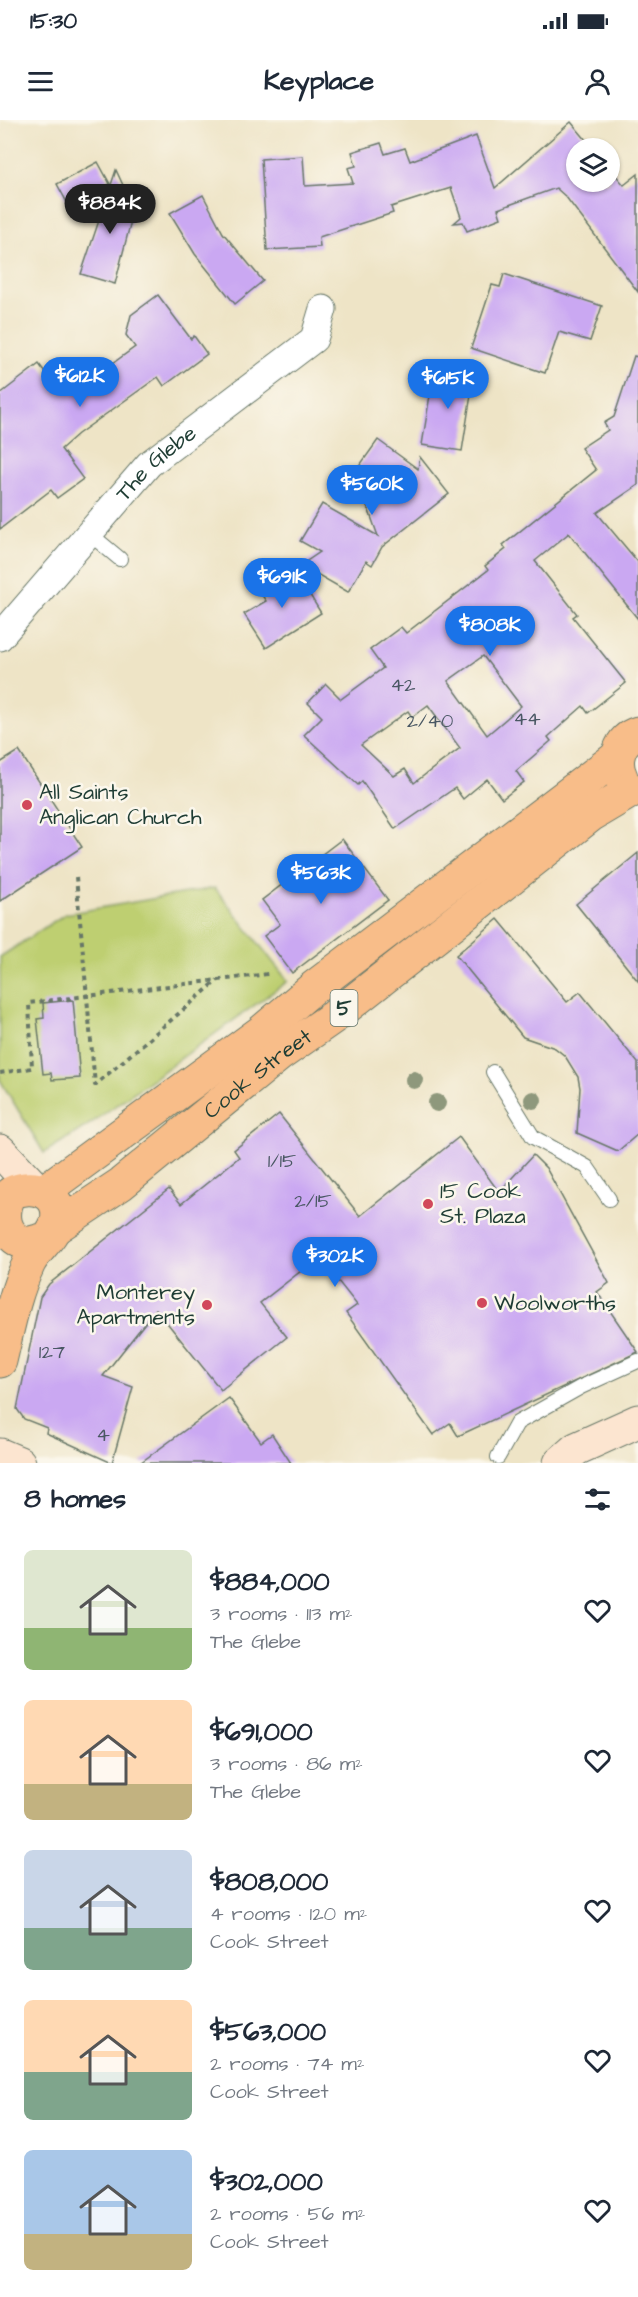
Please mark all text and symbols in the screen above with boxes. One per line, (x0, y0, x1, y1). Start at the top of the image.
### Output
text: 15:30 (30, 6, 77, 37)
text: Keyplace (264, 62, 374, 100)
icon: menu (24, 65, 57, 98)
icon: person (581, 65, 614, 98)
map controls (566, 138, 620, 192)
button: layers (566, 138, 620, 192)
pin: $884K (68, 184, 152, 235)
text: $884K (79, 189, 141, 217)
pin: $612K (38, 357, 122, 408)
pin: $615K (406, 359, 490, 410)
text: $612K (55, 362, 105, 390)
text: $615K (422, 364, 474, 392)
street label: The Glebe (108, 418, 203, 508)
pin: $560K (330, 465, 414, 516)
text: $560K (341, 470, 403, 498)
pin: $691K (240, 558, 324, 609)
text: $691K (257, 563, 307, 591)
pin: $808K (448, 606, 532, 657)
text: $808K (459, 611, 521, 639)
house number: 42 (390, 671, 416, 699)
house number: 44 (513, 705, 541, 733)
house number: 2/40 (407, 707, 454, 735)
place label: All Saints Anglican Church (39, 777, 202, 834)
marker: All Saints Anglican Church (20, 798, 34, 812)
pin: $563K (279, 854, 363, 905)
text: $563K (291, 859, 351, 887)
road number: 5 (330, 990, 358, 1026)
street label: Cook Street (197, 1021, 318, 1126)
house number: 1/15 (268, 1147, 296, 1175)
place label: 15 Cook St. Plaza (440, 1176, 526, 1232)
house number: 2/15 (294, 1187, 332, 1215)
marker: 15 Cook St. Plaza (421, 1197, 435, 1211)
pin: $302K (293, 1237, 377, 1288)
text: $302K (306, 1242, 364, 1270)
place label: Monterey Apartments (76, 1277, 195, 1333)
place label: Woolworths (494, 1288, 616, 1319)
marker: Woolworths (475, 1296, 489, 1310)
marker: Monterey Apartments (200, 1298, 214, 1312)
house number: 127 (39, 1338, 65, 1366)
house number: 4 (96, 1421, 110, 1449)
text: 8 homes (24, 1481, 126, 1517)
icon: filters (581, 1483, 614, 1516)
text: $884,000 (210, 1564, 330, 1600)
icon: home (72, 1574, 144, 1646)
icon: heart (581, 1594, 614, 1627)
text: 3 rooms · 113 m² (210, 1600, 353, 1628)
text: The Glebe (210, 1628, 301, 1656)
text: $691,000 (210, 1714, 313, 1750)
icon: home (72, 1724, 144, 1796)
icon: heart (581, 1744, 614, 1777)
text: 3 rooms · 86 m² (210, 1750, 363, 1778)
text: The Glebe (210, 1778, 301, 1806)
text: $808,000 (210, 1864, 328, 1900)
icon: home (72, 1874, 144, 1946)
icon: heart (581, 1894, 614, 1927)
text: 4 rooms · 120 m² (210, 1900, 367, 1928)
text: Cook Street (210, 1928, 329, 1956)
text: $563,000 (210, 2014, 326, 2050)
icon: home (72, 2024, 144, 2096)
icon: heart (581, 2044, 614, 2077)
text: 2 rooms · 74 m² (210, 2050, 364, 2078)
text: Cook Street (210, 2078, 329, 2106)
text: $302,000 (210, 2164, 323, 2200)
icon: home (72, 2174, 144, 2246)
icon: heart (581, 2194, 614, 2227)
text: 2 rooms · 56 m² (210, 2200, 365, 2228)
text: Cook Street (210, 2228, 329, 2256)

